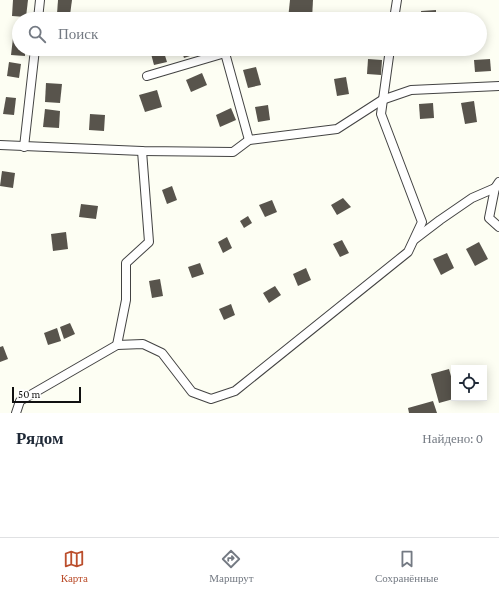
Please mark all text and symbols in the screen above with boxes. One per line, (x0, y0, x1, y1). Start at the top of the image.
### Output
search box (12, 12, 487, 56)
icon: search (26, 23, 48, 45)
text: Поиск (58, 26, 98, 42)
map controls (451, 365, 487, 401)
button: locate (451, 365, 487, 401)
scale bar (12, 385, 81, 404)
text: 50 m (18, 388, 40, 400)
text: Рядом (16, 429, 64, 448)
text: Найдено: 0 (422, 431, 483, 446)
tab: Карта (61, 548, 88, 584)
tab: Маршрут (209, 548, 254, 584)
tab: Сохранённые (375, 548, 438, 584)

